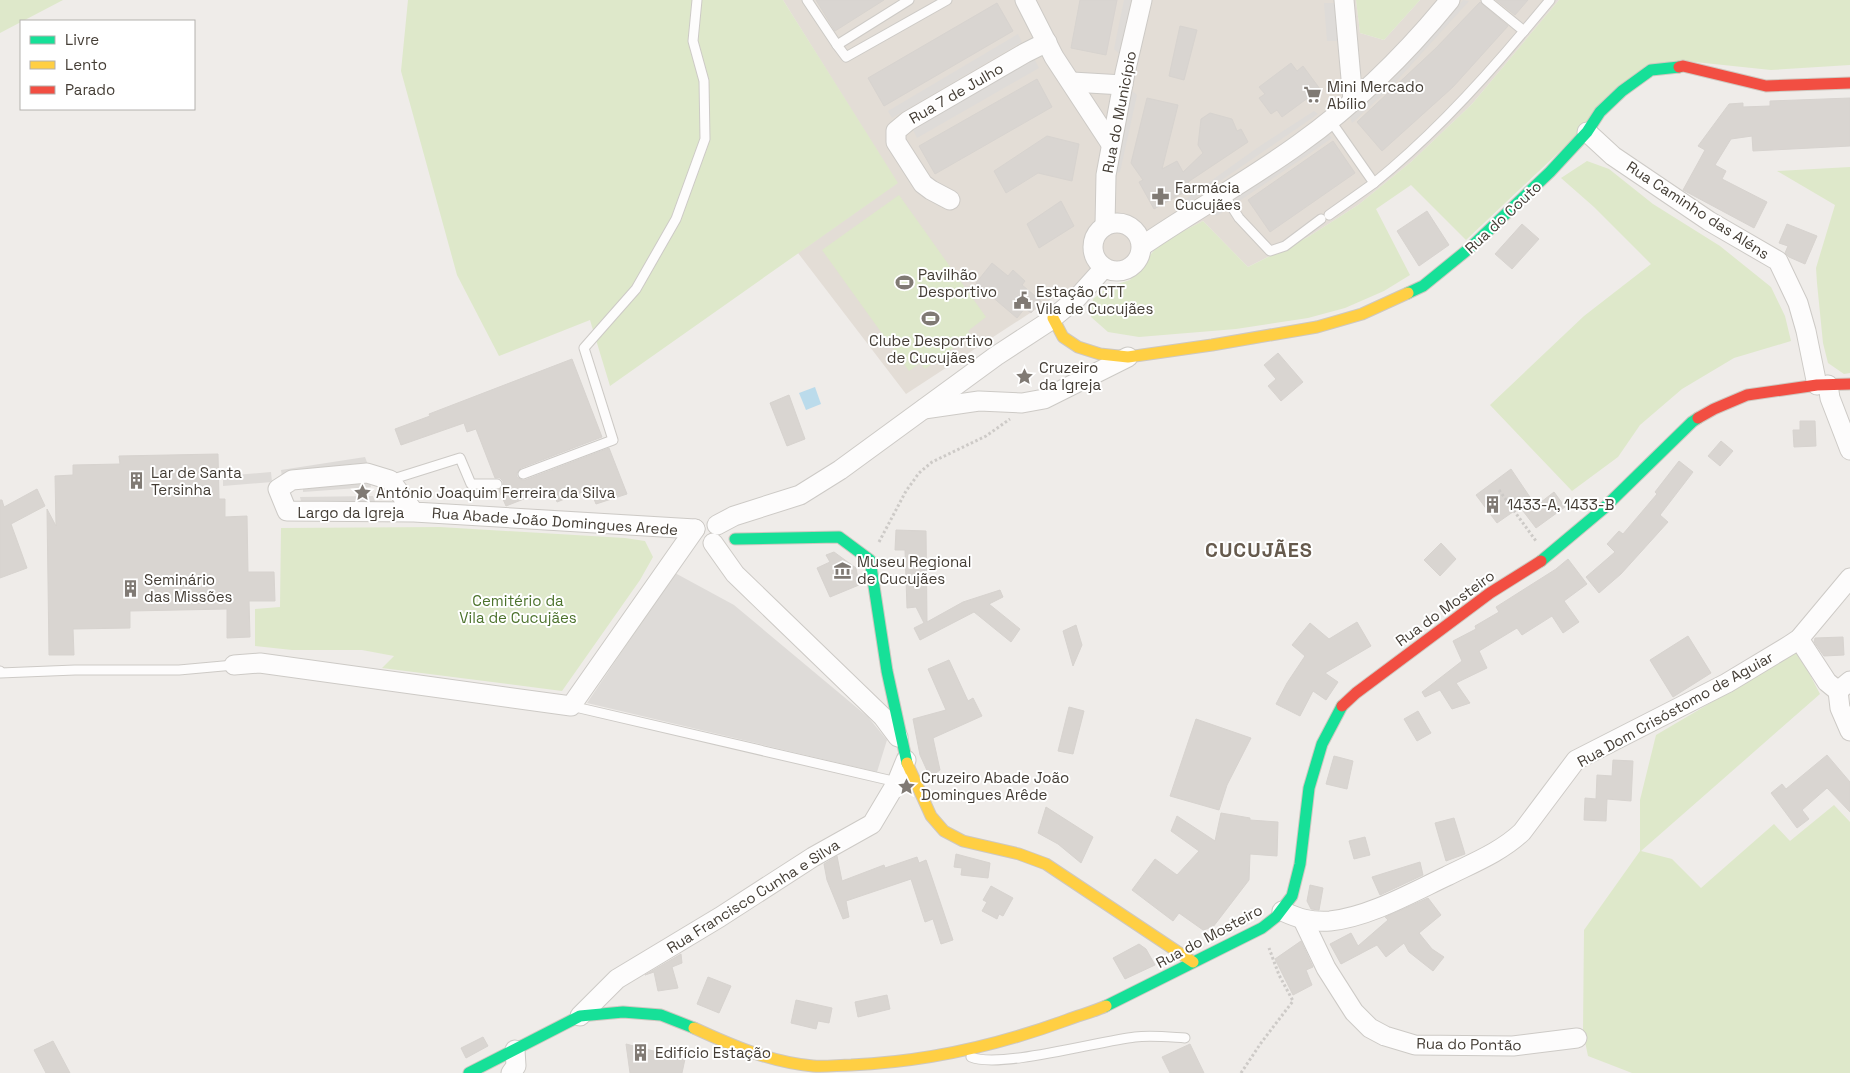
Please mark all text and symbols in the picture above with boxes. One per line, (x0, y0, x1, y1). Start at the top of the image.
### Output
legend (20, 20, 195, 110)
text: Livre (65, 30, 99, 49)
street label: Rua do Município (1098, 49, 1140, 175)
text: Lento (65, 55, 107, 74)
street label: Rua 7 de Julho (905, 58, 1007, 128)
place label: Mini Mercado Abílio (1327, 77, 1424, 113)
text: Parado (65, 80, 115, 99)
supermarket icon: Mini Mercado Abílio (1303, 85, 1323, 105)
street label: Rua Caminho das Aléns (1623, 157, 1773, 263)
street label: Rua do Couto (1461, 177, 1545, 257)
place label: Farmácia Cucujães (1175, 178, 1241, 214)
pharmacy icon: Farmácia Cucujães (1151, 186, 1171, 206)
place label: Pavilhão Desportivo (918, 265, 997, 301)
sports icon: Pavilhão Desportivo (894, 273, 914, 293)
place label: Estação CTT Vila de Cucujães (1036, 282, 1153, 318)
public building icon: Estação CTT Vila de Cucujães (1012, 290, 1032, 310)
sports icon: Clube Desportivo de Cucujães (921, 309, 941, 329)
place label: Clube Desportivo de Cucujães (869, 331, 993, 367)
place label: Cruzeiro da Igreja (1039, 358, 1101, 394)
place icon: Cruzeiro da Igreja (1015, 366, 1035, 386)
place label: Lar de Santa Tersinha (151, 463, 242, 499)
building icon: Lar de Santa Tersinha (127, 471, 147, 491)
place icon: António Joaquim Ferreira da Silva (352, 482, 372, 502)
place label: António Joaquim Ferreira da Silva (376, 483, 616, 502)
building icon: 1433-A, 1433-B (1483, 494, 1503, 514)
place label: 1433-A, 1433-B (1507, 495, 1615, 514)
street label: Largo da Igreja (298, 503, 405, 522)
street label: Rua Abade João Domingues Arede (431, 503, 679, 539)
district label: CUCUJÃES (1205, 537, 1313, 563)
place label: Museu Regional de Cucujães (857, 552, 971, 588)
museum icon: Museu Regional de Cucujães (833, 560, 853, 580)
street label: Rua do Mosteiro (1392, 566, 1498, 650)
place label: Seminário das Missões (144, 570, 233, 606)
building icon: Seminário das Missões (120, 578, 140, 598)
park label: Cemitério da Vila de Cucujães (459, 591, 577, 627)
street label: Rua Dom Crisóstomo de Aguiar (1574, 647, 1777, 771)
place label: Cruzeiro Abade João Domingues Arêde (921, 768, 1069, 804)
place icon: Cruzeiro Abade João Domingues Arêde (897, 776, 917, 796)
street label: Rua Francisco Cunha e Silva (663, 835, 843, 957)
street label: Rua do Mosteiro (1153, 900, 1265, 972)
street label: Rua do Pontão (1416, 1034, 1522, 1054)
building icon: Edifício Estação (631, 1042, 651, 1062)
place label: Edifício Estação (655, 1043, 771, 1062)

